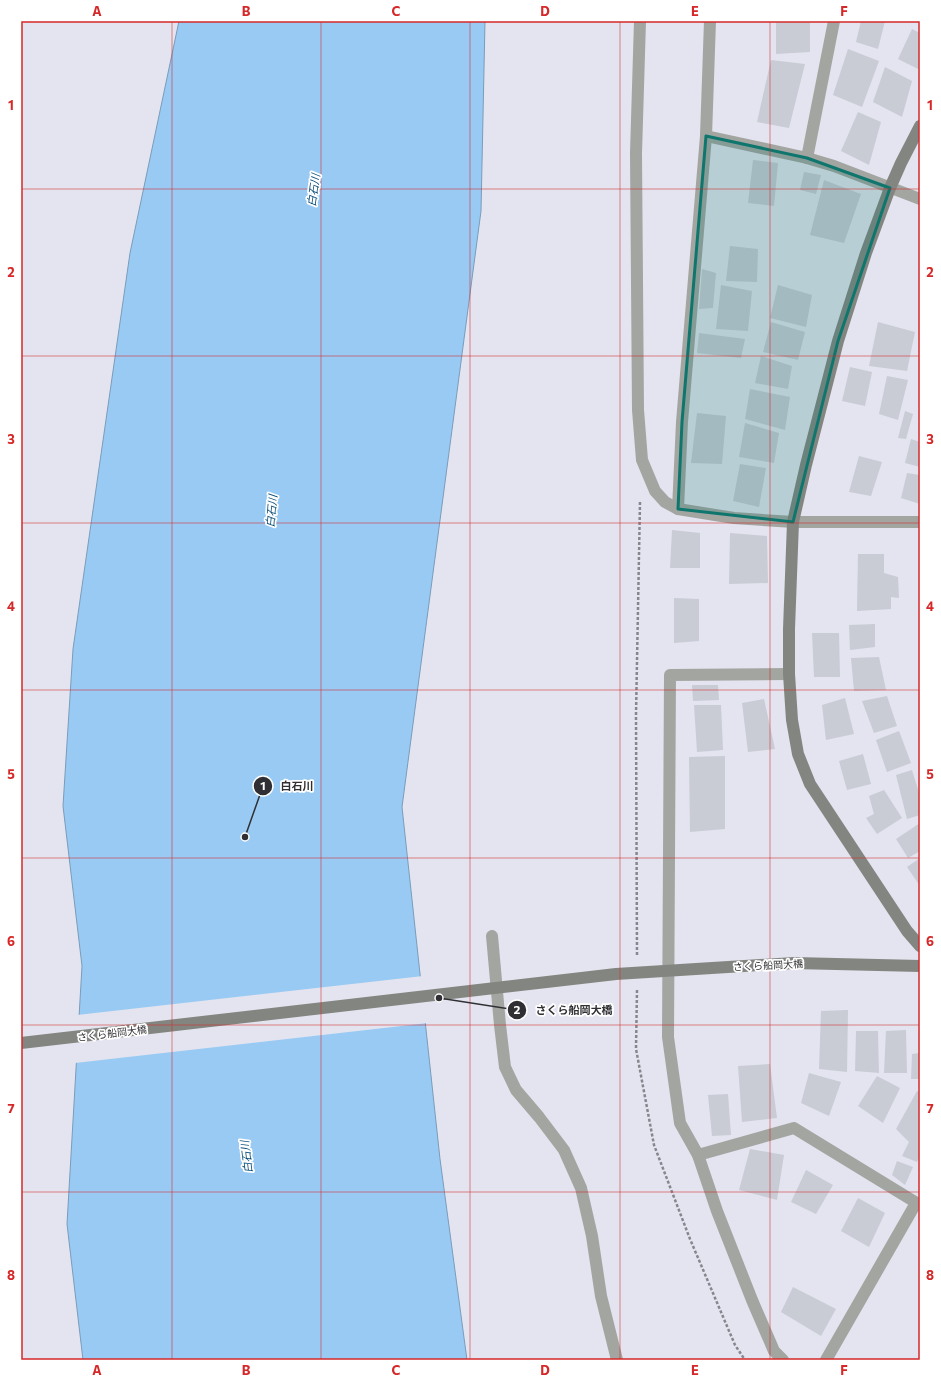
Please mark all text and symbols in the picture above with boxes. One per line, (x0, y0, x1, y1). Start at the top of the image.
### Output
text: A (92, 3, 102, 19)
text: B (242, 3, 251, 19)
text: C (392, 3, 401, 19)
text: D (540, 3, 550, 19)
text: E (691, 3, 699, 19)
text: F (840, 3, 848, 19)
text: 1 (8, 97, 14, 113)
text: 1 (927, 97, 933, 113)
water label: 白石川 (304, 172, 322, 207)
text: 2 (7, 264, 15, 280)
text: 2 (926, 264, 934, 280)
text: 3 (7, 431, 15, 447)
text: 3 (926, 431, 934, 447)
water label: 白石川 (263, 493, 279, 528)
text: 4 (7, 598, 15, 614)
text: 4 (926, 598, 934, 614)
text: 5 (7, 766, 15, 782)
text: 5 (926, 766, 934, 782)
callout: 白石川 (253, 774, 322, 797)
text: 1 (260, 778, 266, 792)
text: 白石川 (281, 779, 314, 792)
text: 6 (7, 933, 15, 949)
text: 6 (926, 933, 934, 949)
street label: さくら船岡大橋 (733, 957, 803, 973)
callout: さくら船岡大橋 (507, 998, 620, 1021)
text: 2 (514, 1002, 521, 1016)
text: さくら船岡大橋 (536, 1003, 613, 1016)
street label: さくら船岡大橋 (77, 1023, 147, 1043)
text: 7 (7, 1100, 15, 1116)
text: 7 (926, 1100, 934, 1116)
water label: 白石川 (237, 1139, 254, 1174)
text: 8 (7, 1267, 15, 1283)
text: 8 (926, 1267, 934, 1283)
text: A (92, 1362, 102, 1378)
text: B (242, 1362, 251, 1378)
text: C (392, 1362, 401, 1378)
text: D (540, 1362, 550, 1378)
text: E (691, 1362, 699, 1378)
text: F (840, 1362, 848, 1378)

